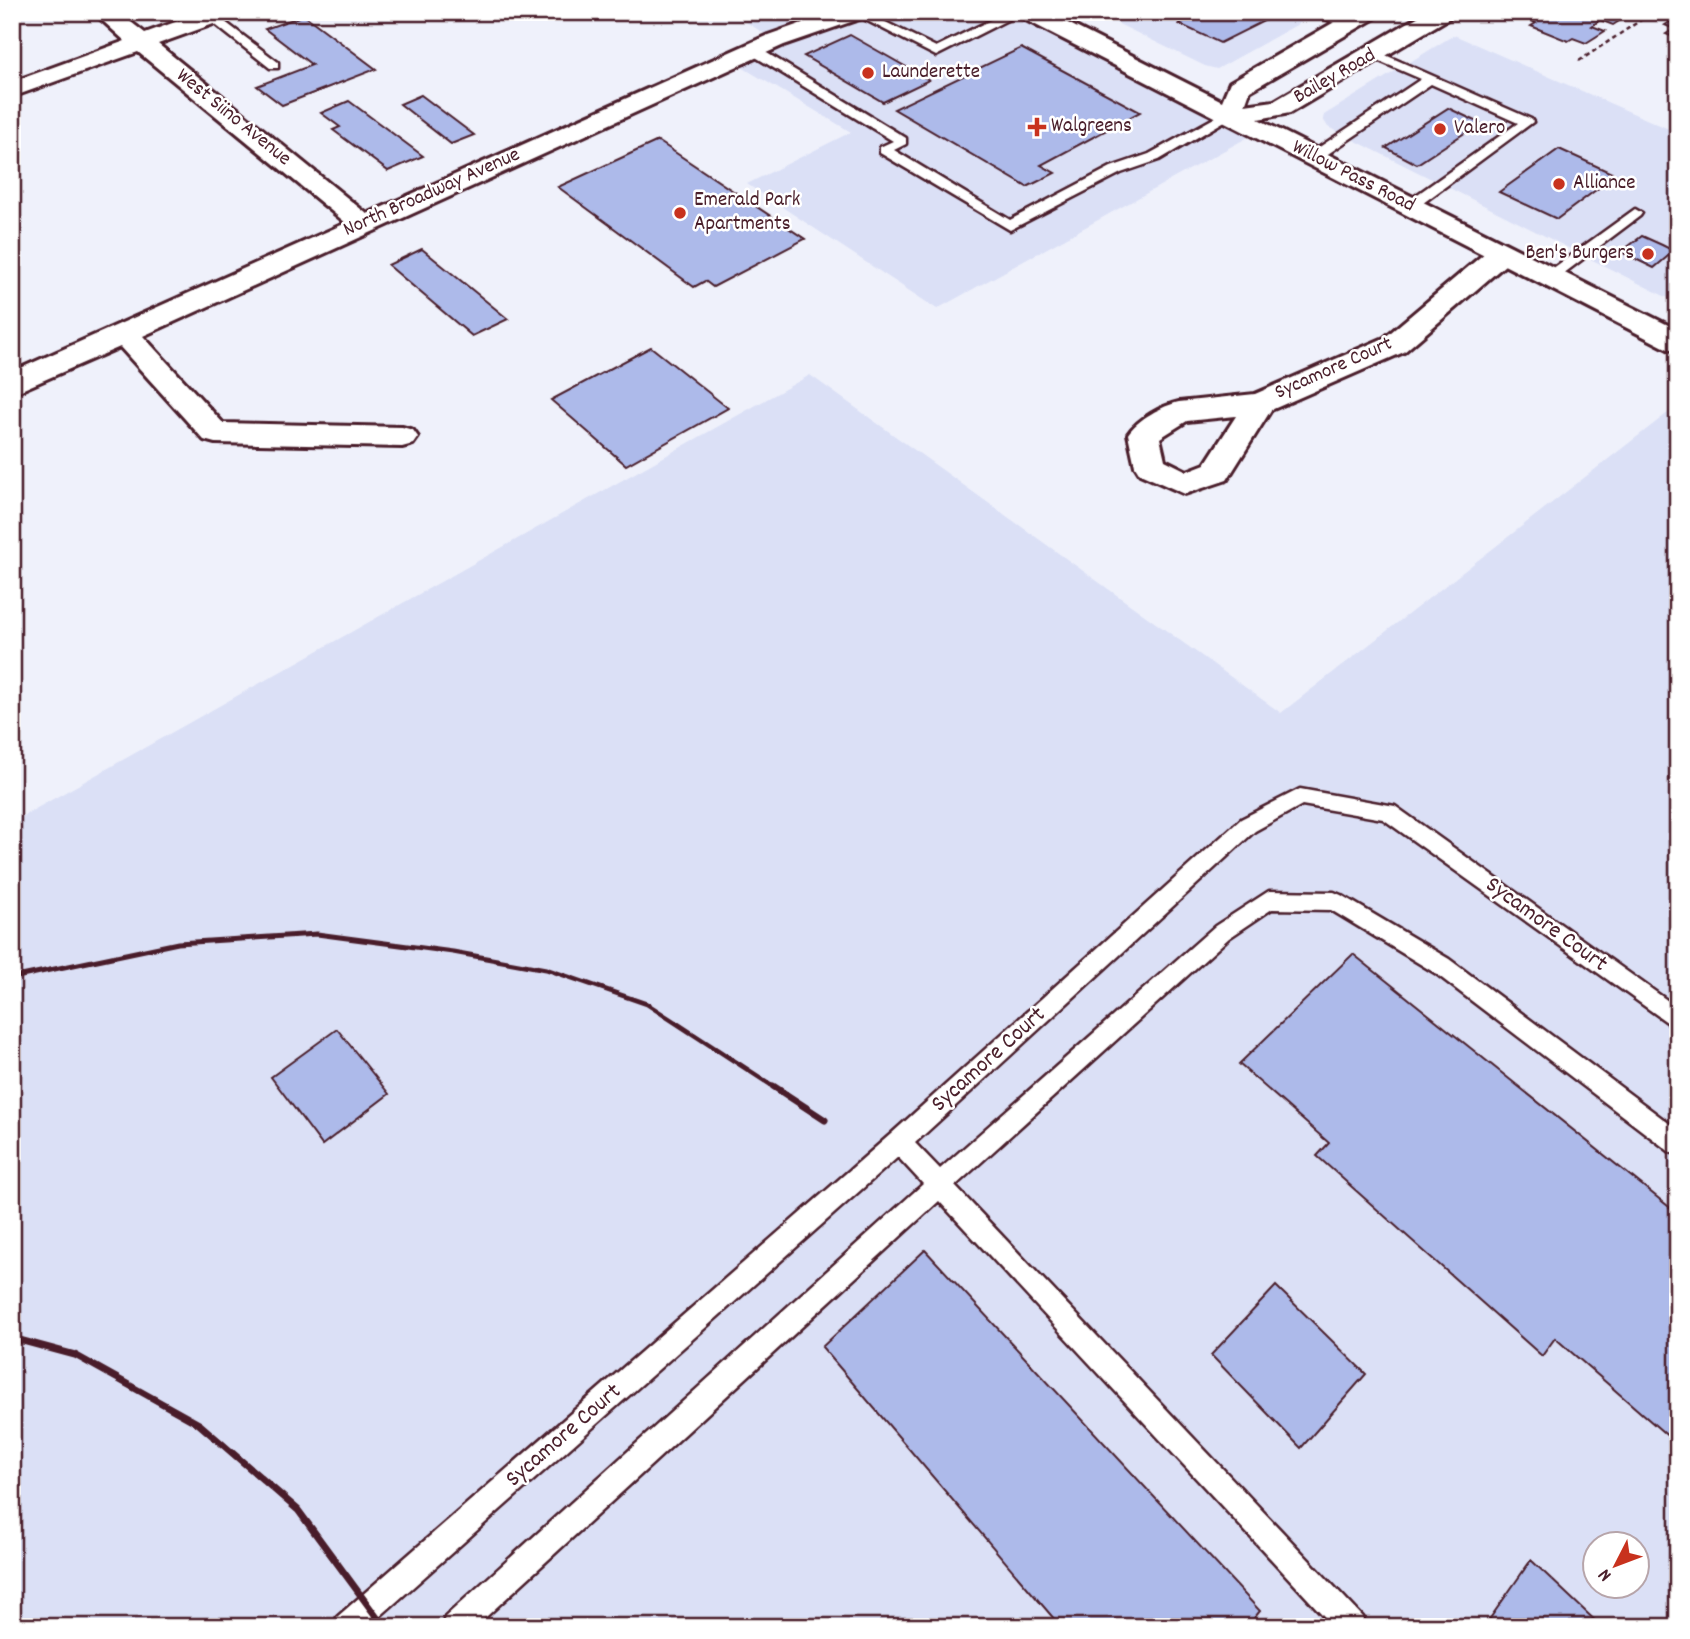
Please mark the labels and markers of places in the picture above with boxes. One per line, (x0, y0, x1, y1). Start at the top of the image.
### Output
place label: Launderette (882, 58, 980, 88)
marker: Launderette (860, 65, 876, 81)
place label: Walgreens (1051, 112, 1132, 142)
place label: Valero (1454, 114, 1505, 144)
marker: Walgreens (1029, 119, 1045, 135)
marker: Valero (1432, 121, 1448, 137)
place label: Alliance (1573, 169, 1636, 199)
marker: Alliance (1551, 176, 1567, 192)
place label: Emerald Park Apartments (694, 186, 800, 240)
marker: Emerald Park Apartments (672, 205, 688, 221)
place label: Ben's Burgers (1525, 239, 1634, 269)
marker: Ben's Burgers (1640, 246, 1656, 262)

